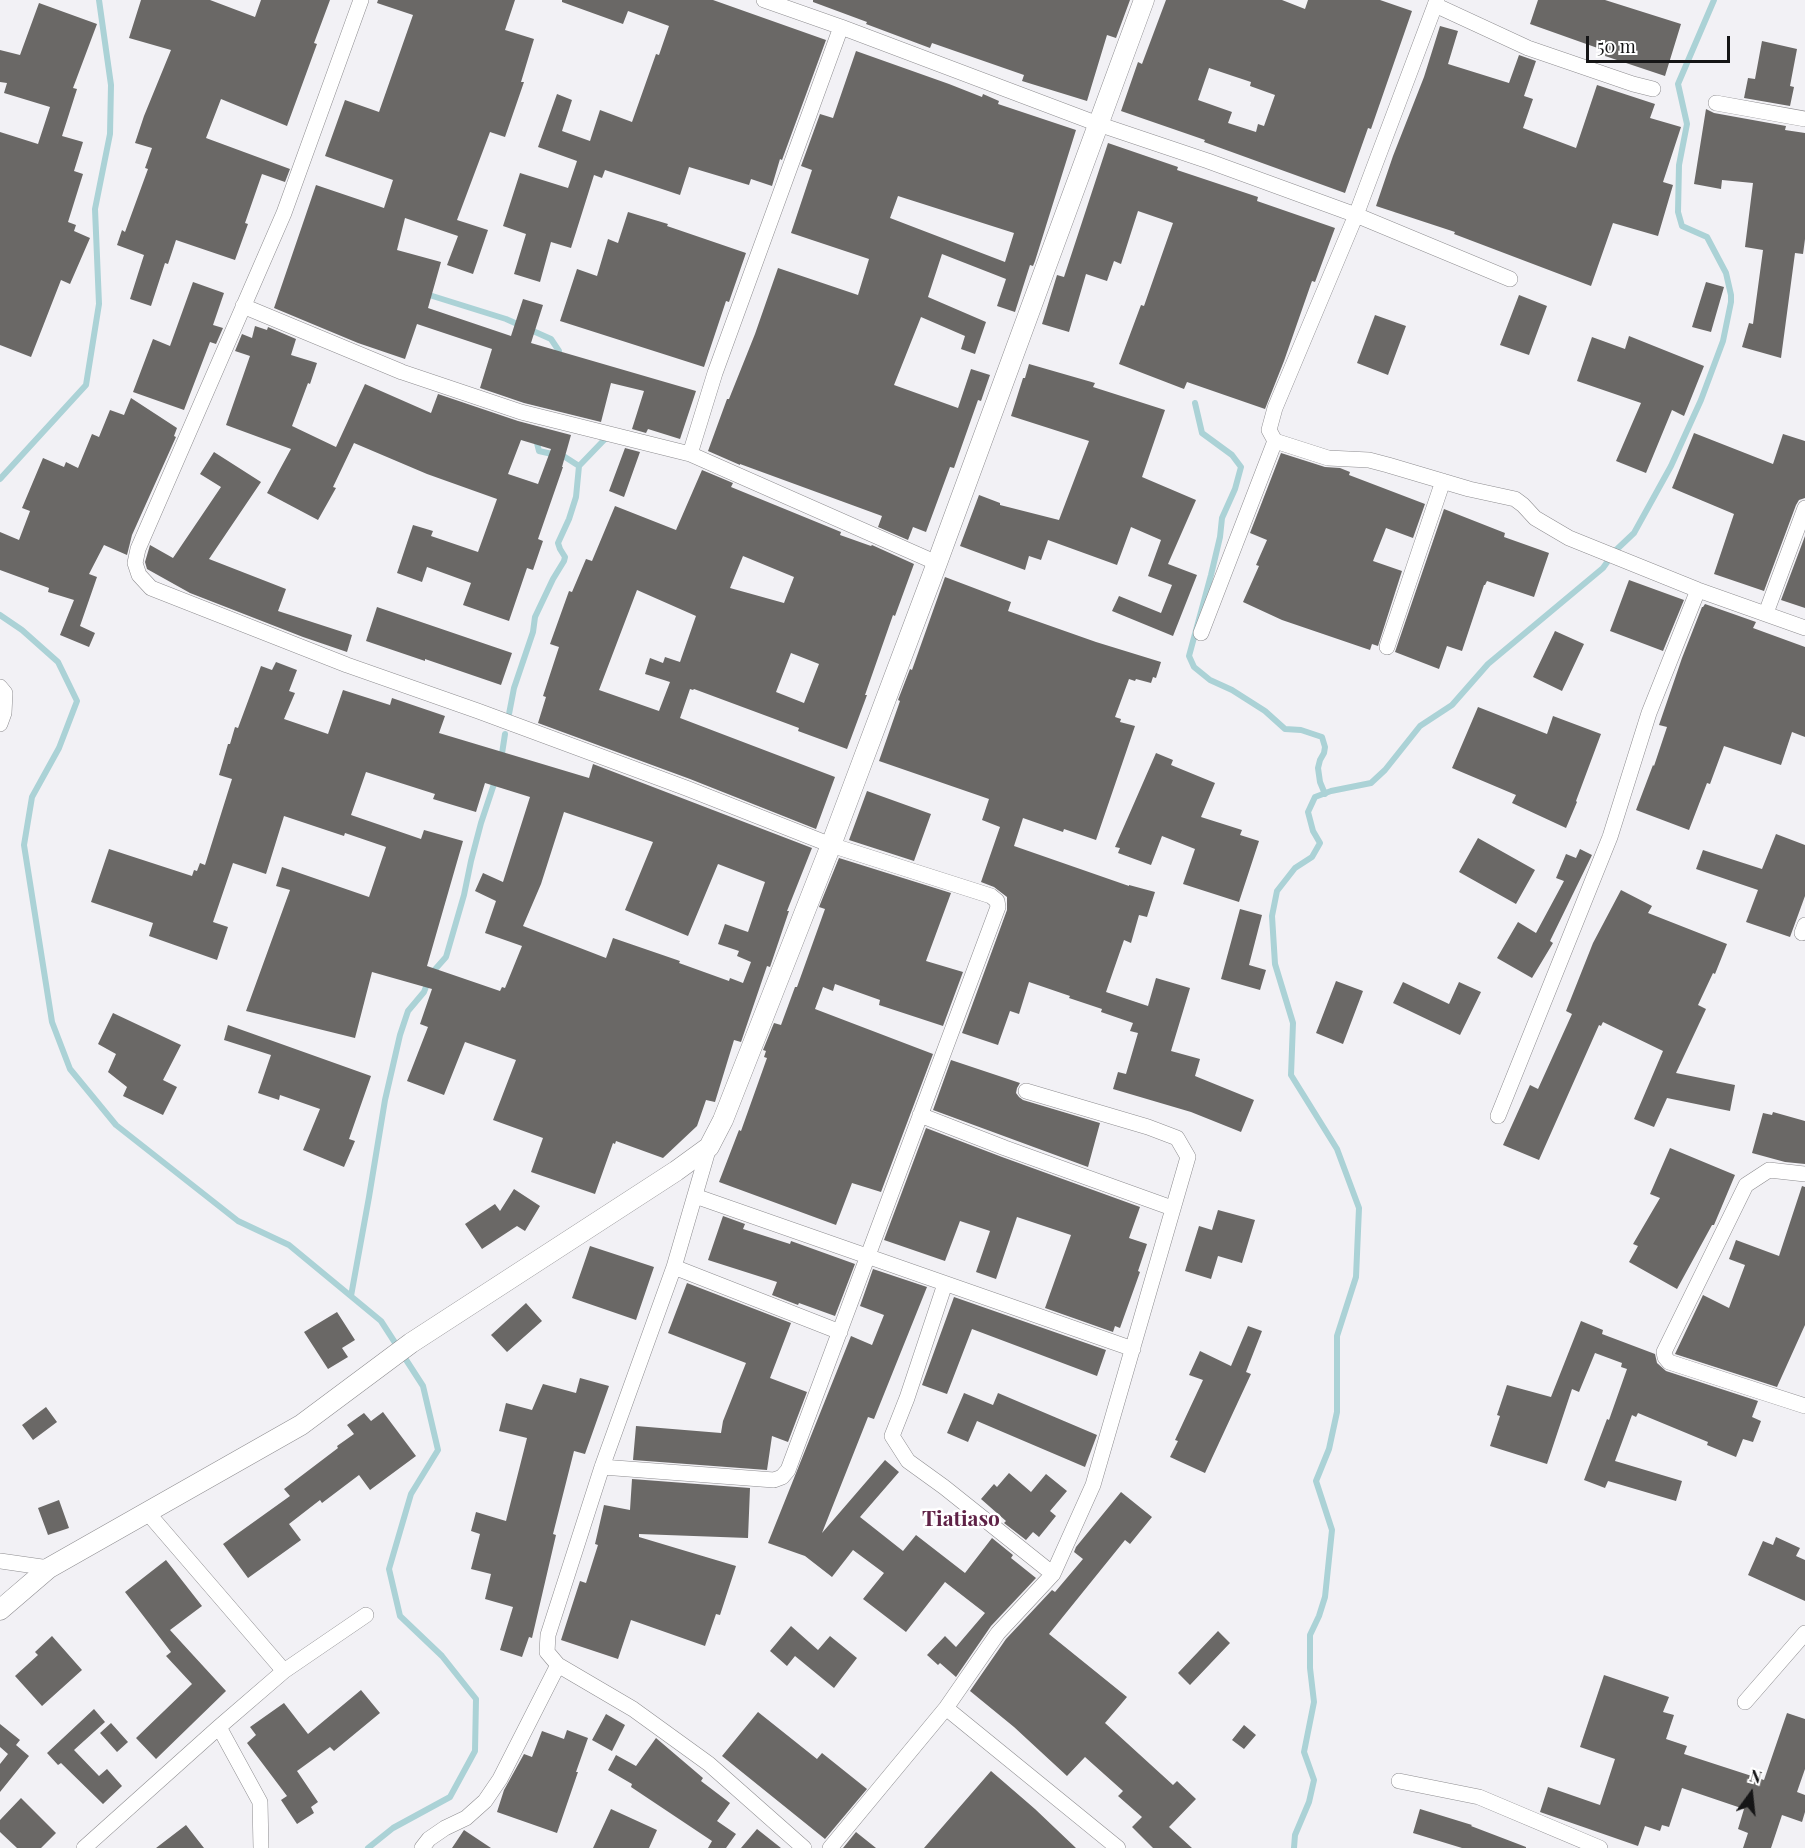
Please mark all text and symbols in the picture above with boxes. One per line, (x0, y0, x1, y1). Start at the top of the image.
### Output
scale bar (1589, 24, 1733, 62)
text: 50 m (1597, 34, 1636, 58)
district label: Tiatiaso (922, 1506, 1000, 1532)
north arrow (1721, 1764, 1781, 1824)
text: N (1747, 1764, 1764, 1788)

